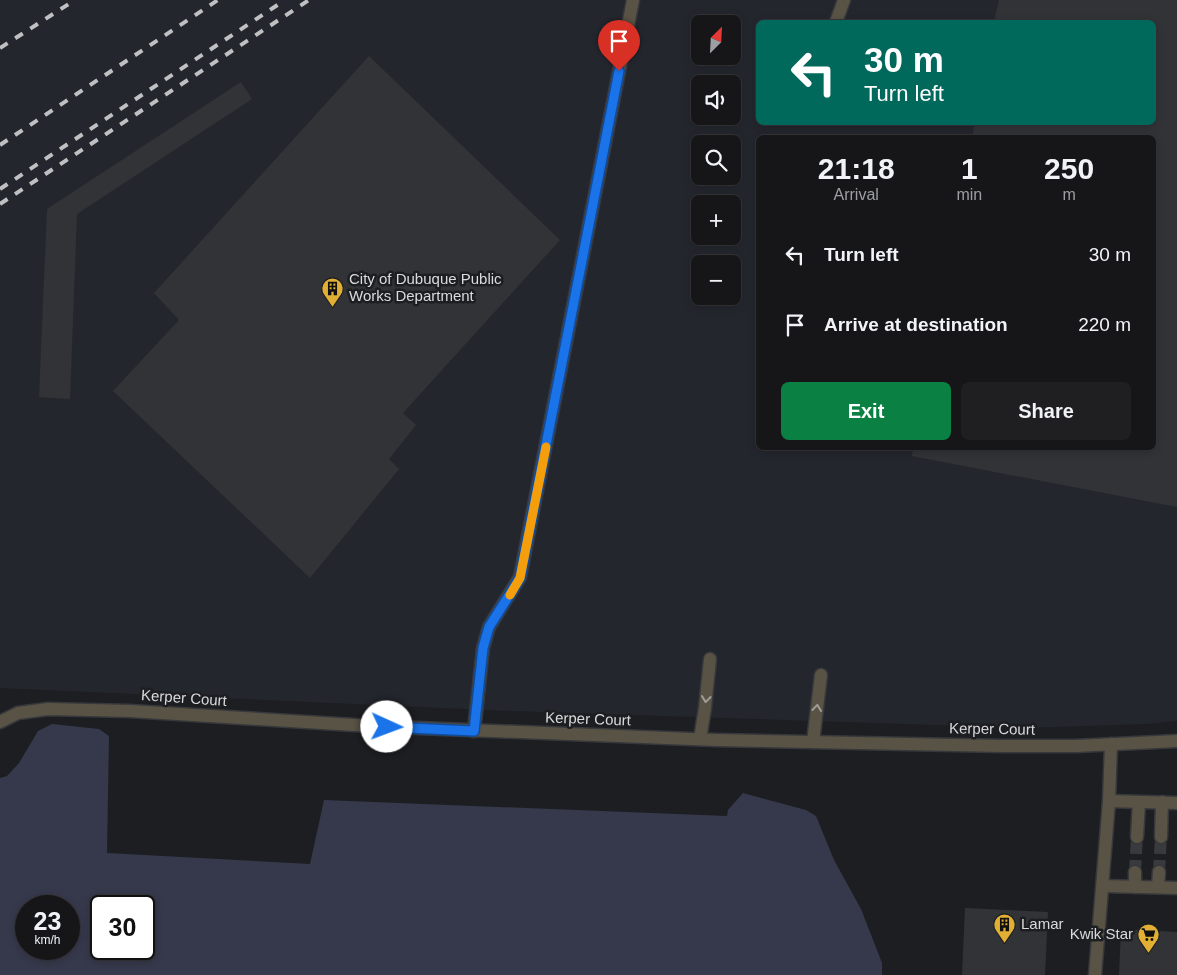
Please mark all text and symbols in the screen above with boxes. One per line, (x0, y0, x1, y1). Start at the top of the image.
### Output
north arrow (691, 15, 741, 65)
map controls (691, 15, 741, 305)
pin (598, 20, 640, 71)
icon: arrive (605, 27, 633, 55)
icon: left (781, 40, 846, 105)
text: 30 m (864, 40, 944, 79)
button: sound (691, 75, 741, 125)
text: Turn left (864, 81, 944, 106)
button: search (691, 135, 741, 185)
text: 21:18 (818, 152, 895, 185)
text: 1 (961, 152, 978, 185)
text: 250 (1044, 152, 1094, 185)
text: Arrival (834, 186, 879, 203)
text: min (956, 186, 982, 203)
text: m (1062, 186, 1076, 203)
button: + (691, 195, 741, 245)
icon: left (781, 241, 809, 269)
text: Turn left (824, 244, 899, 265)
text: 30 m (1089, 244, 1131, 265)
button: − (691, 255, 741, 305)
place label: City of Dubuque Public Works Department (349, 270, 502, 304)
building icon: City of Dubuque Public Works Department (321, 276, 345, 307)
icon: arrive (781, 311, 809, 339)
text: Arrive at destination (824, 314, 1008, 335)
text: 220 m (1078, 314, 1131, 335)
button: Exit (781, 382, 951, 440)
button: Share (961, 382, 1131, 440)
street label: Kerper Court (141, 686, 228, 709)
one-way arrow (701, 695, 712, 703)
position arrow (360, 700, 412, 752)
one-way arrow (811, 704, 822, 712)
street label: Kerper Court (545, 709, 632, 729)
street label: Kerper Court (949, 719, 1036, 738)
speed limit sign: 30 (90, 895, 155, 960)
text: 23 (34, 907, 61, 935)
building icon: Lamar (993, 912, 1017, 943)
place label: Lamar (1021, 915, 1064, 932)
supermarket icon: Kwik Star (1137, 922, 1161, 953)
place label: Kwik Star (1070, 925, 1133, 942)
text: km/h (34, 933, 61, 947)

